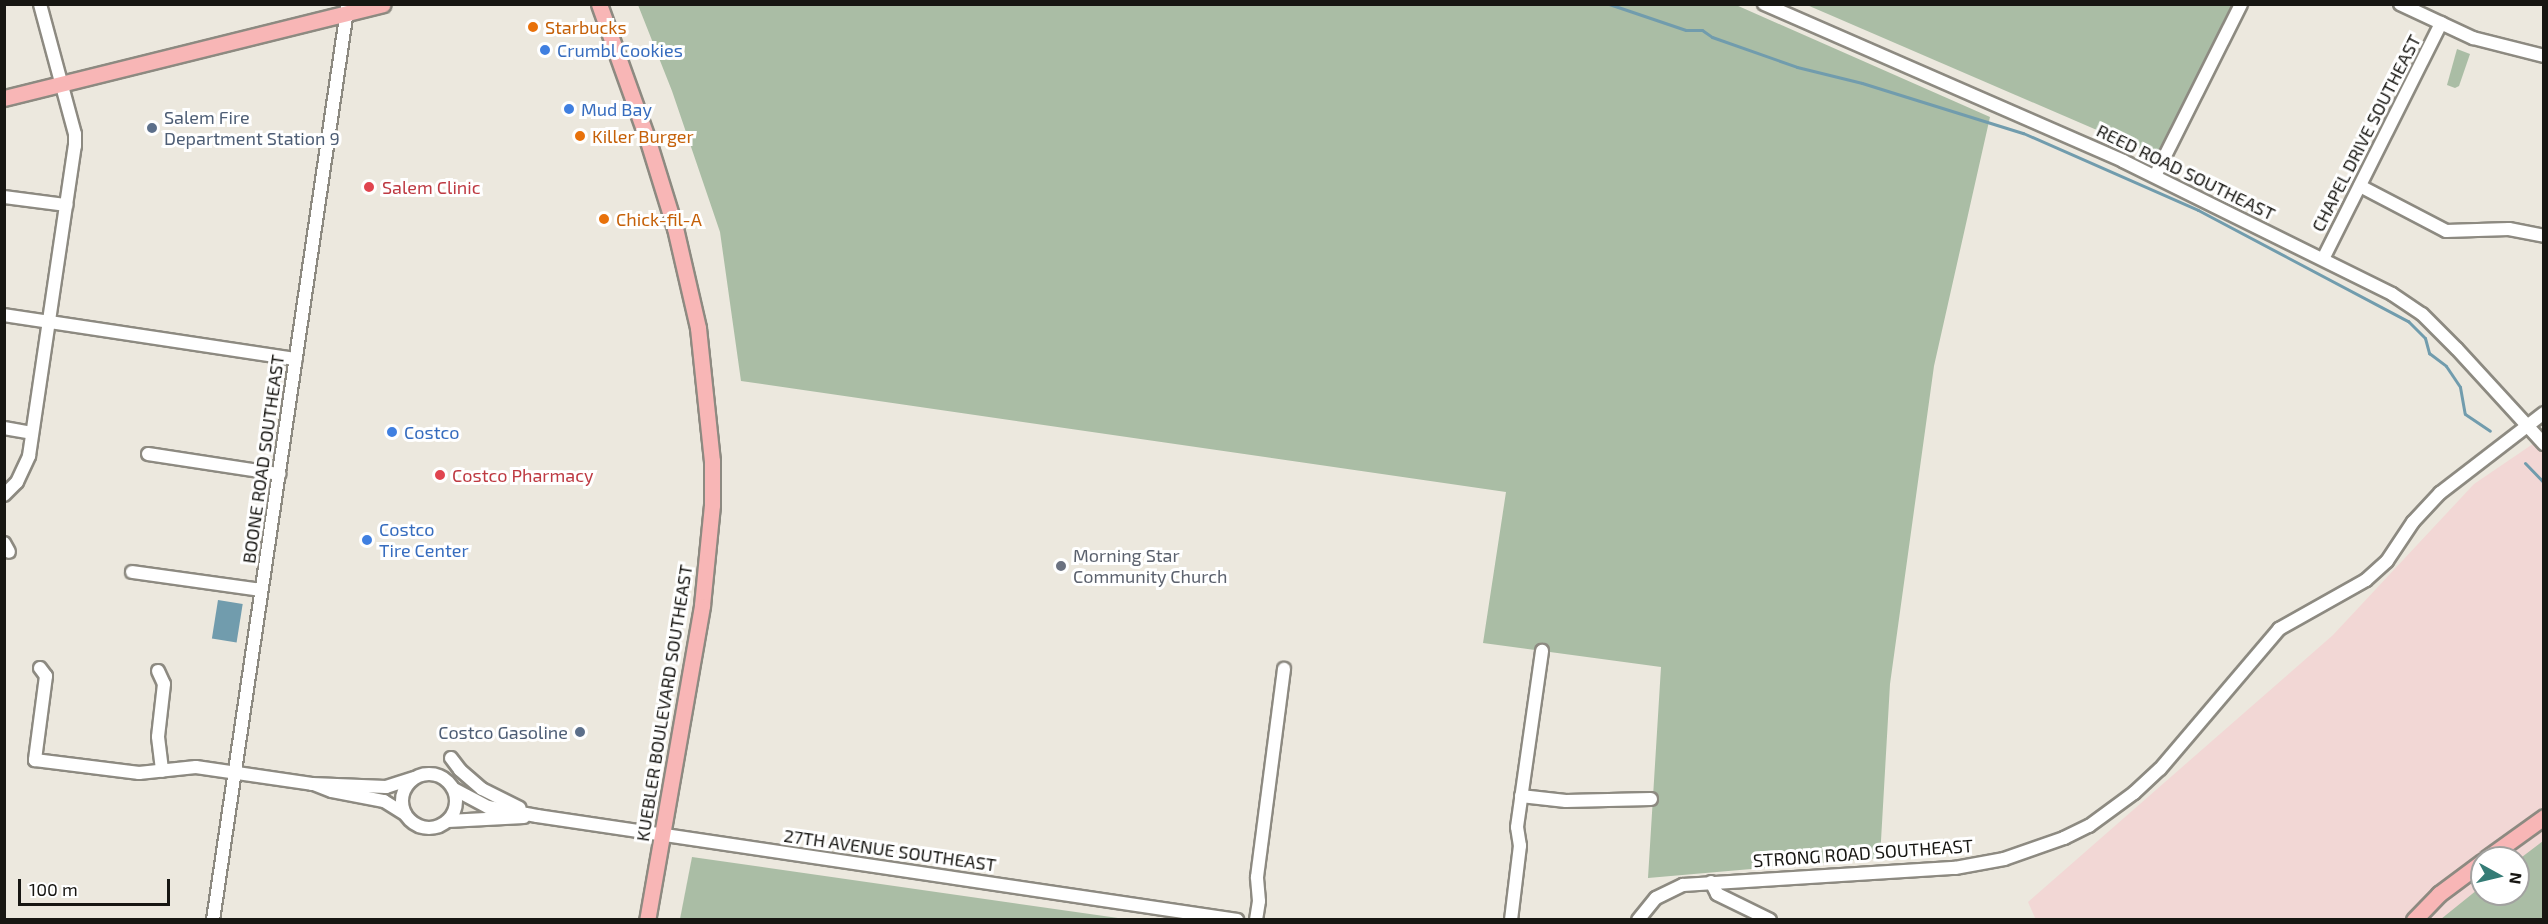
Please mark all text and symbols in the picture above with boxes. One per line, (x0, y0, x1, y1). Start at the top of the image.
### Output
place label: Starbucks (545, 16, 627, 38)
marker: Starbucks (526, 20, 540, 34)
street label: CHAPEL DRIVE SOUTHEAST (2307, 31, 2425, 235)
place label: Crumbl Cookies (557, 39, 683, 61)
marker: Crumbl Cookies (538, 43, 552, 57)
place label: Mud Bay (581, 98, 652, 120)
marker: Mud Bay (562, 102, 576, 116)
place label: Salem Fire Department Station 9 (164, 107, 340, 150)
street label: REED ROAD SOUTHEAST (2093, 119, 2279, 225)
marker: Salem Fire Department Station 9 (145, 121, 159, 135)
place label: Killer Burger (592, 125, 694, 147)
marker: Killer Burger (573, 129, 587, 143)
place label: Salem Clinic (382, 176, 481, 198)
marker: Salem Clinic (360, 178, 378, 196)
place label: Chick-fil-A (616, 208, 702, 230)
marker: Chick-fil-A (597, 212, 611, 226)
street label: BOONE ROAD SOUTHEAST (238, 353, 288, 565)
place label: Costco (404, 421, 459, 443)
marker: Costco (385, 425, 399, 439)
place label: Costco Pharmacy (452, 464, 594, 486)
marker: Costco Pharmacy (433, 468, 447, 482)
place label: Costco Tire Center (379, 519, 469, 562)
marker: Costco Tire Center (360, 533, 374, 547)
place label: Morning Star Community Church (1073, 545, 1228, 588)
marker: Morning Star Community Church (1054, 559, 1068, 573)
street label: KUEBLER BOULEVARD SOUTHEAST (631, 563, 697, 843)
place label: Costco Gasoline (438, 721, 568, 743)
marker: Costco Gasoline (573, 725, 587, 739)
street label: 27TH AVENUE SOUTHEAST (782, 824, 998, 876)
street label: STRONG ROAD SOUTHEAST (1752, 835, 1974, 871)
north arrow (2470, 846, 2530, 906)
scale bar (21, 867, 172, 905)
text: N (2506, 871, 2527, 885)
text: 100 m (29, 878, 78, 900)

